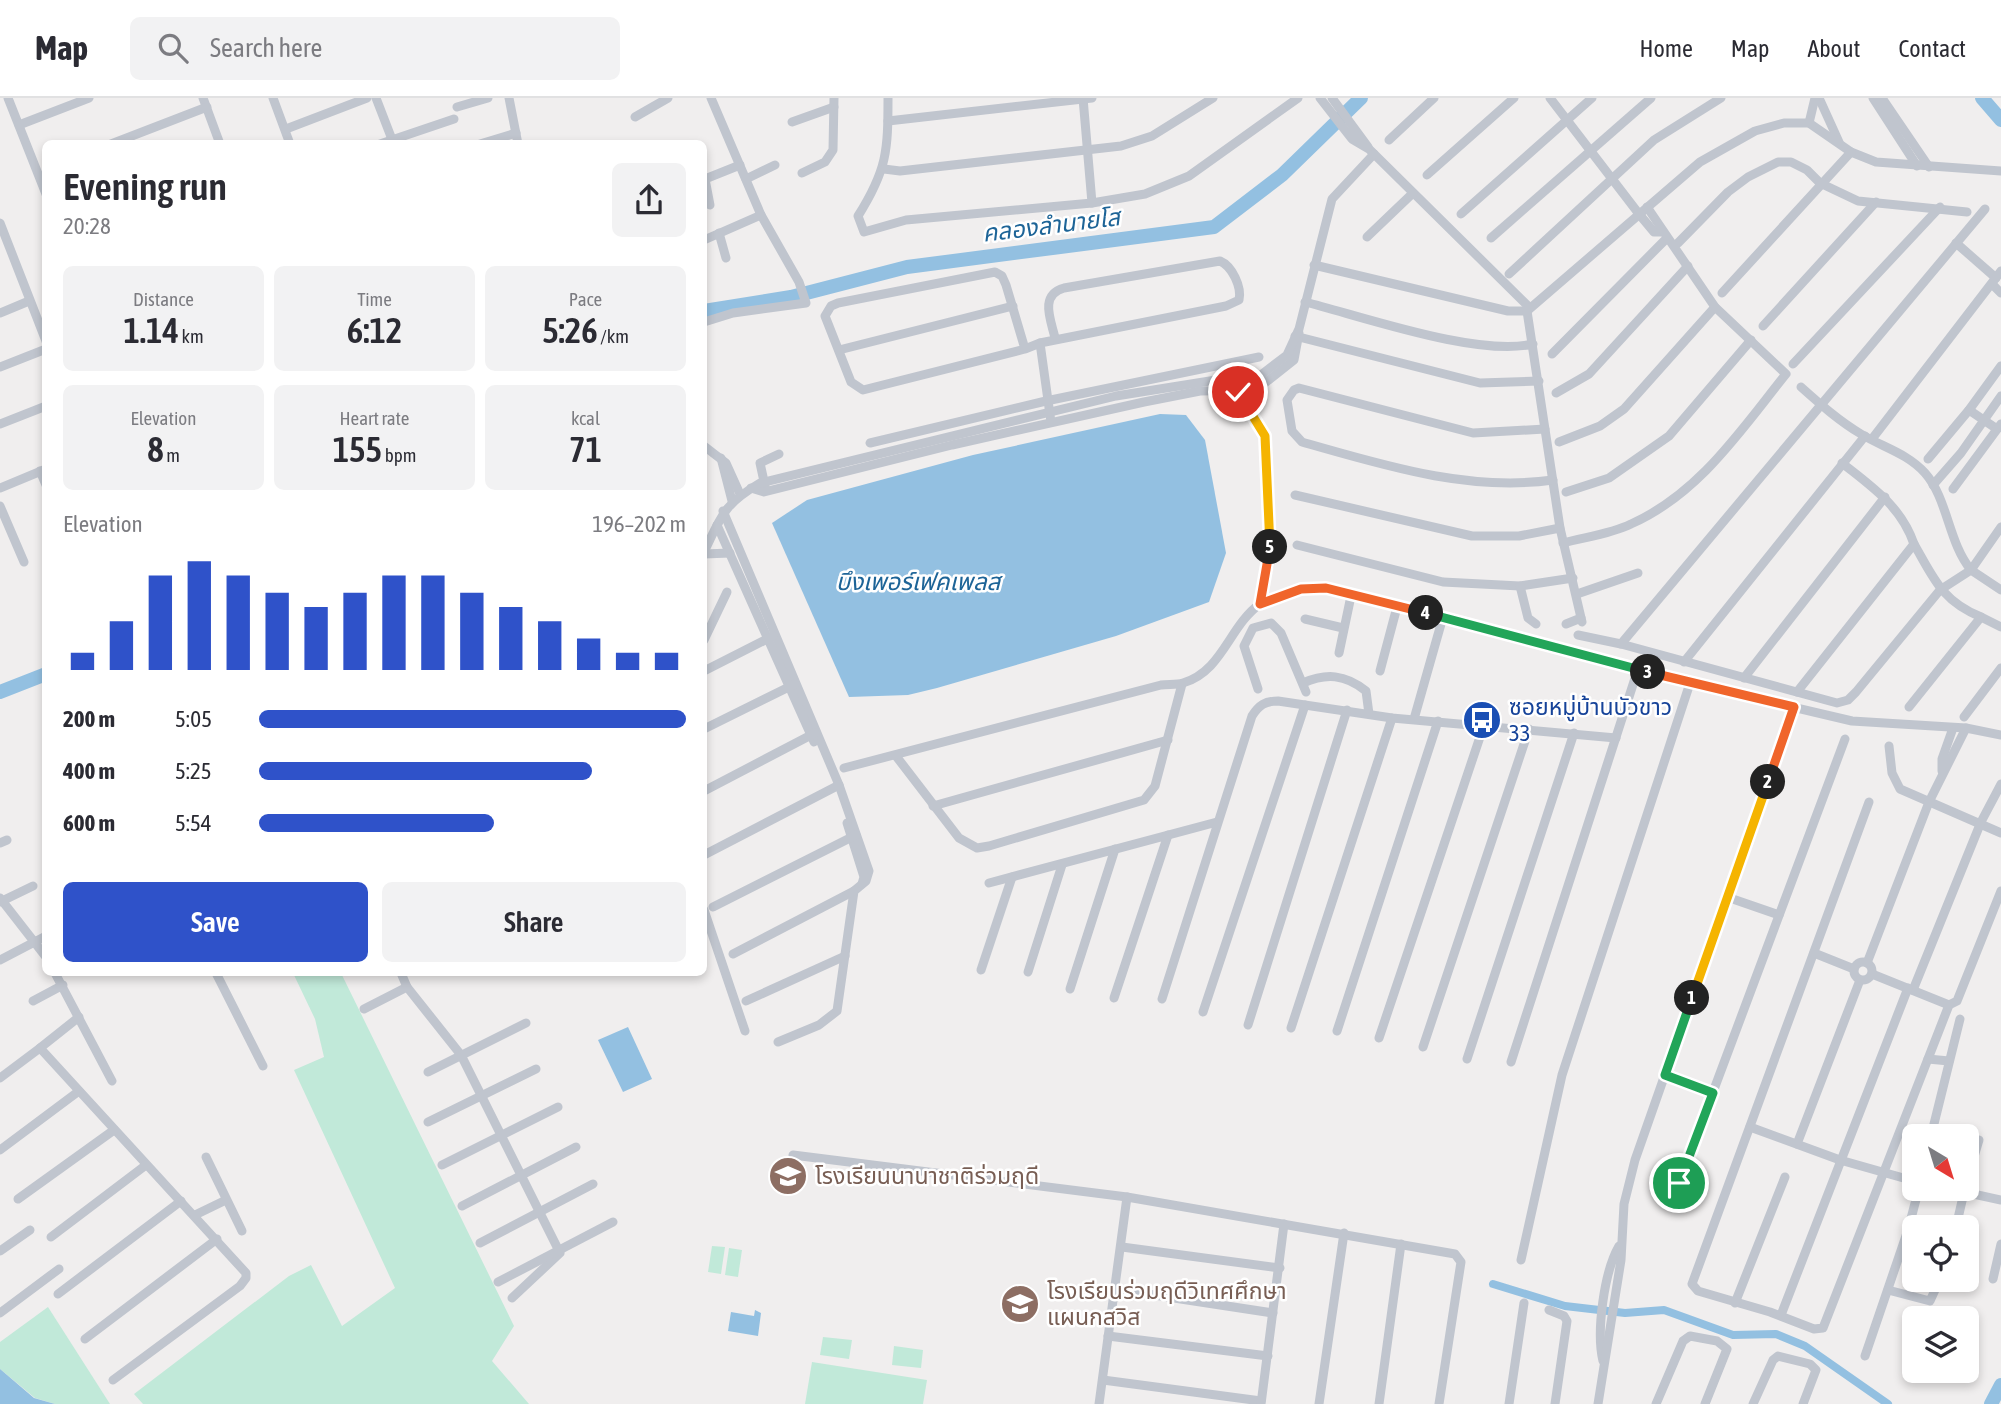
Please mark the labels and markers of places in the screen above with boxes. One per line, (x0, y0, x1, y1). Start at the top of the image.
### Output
pin (1208, 362, 1268, 422)
pin: 5 (1252, 530, 1288, 564)
pin: 4 (1408, 596, 1444, 630)
pin: 3 (1630, 654, 1666, 690)
place label: ซอยหมู่บ้านบัวขาว 33 (1509, 694, 1672, 746)
bus stop icon: ซอยหมู่บ้านบัวขาว 33 (1461, 699, 1503, 741)
pin: 2 (1750, 764, 1786, 800)
pin: 1 (1674, 981, 1710, 1016)
pin (1649, 1153, 1709, 1213)
school or university icon: โรงเรียนนานาชาติร่วมฤดี (767, 1155, 809, 1197)
place label: โรงเรียนนานาชาติร่วมฤดี (815, 1163, 1039, 1189)
place label: โรงเรียนร่วมฤดีวิเทศศึกษา แผนกสวิส (1047, 1278, 1287, 1330)
school or university icon: โรงเรียนร่วมฤดีวิเทศศึกษา แผนกสวิส (999, 1283, 1041, 1325)

